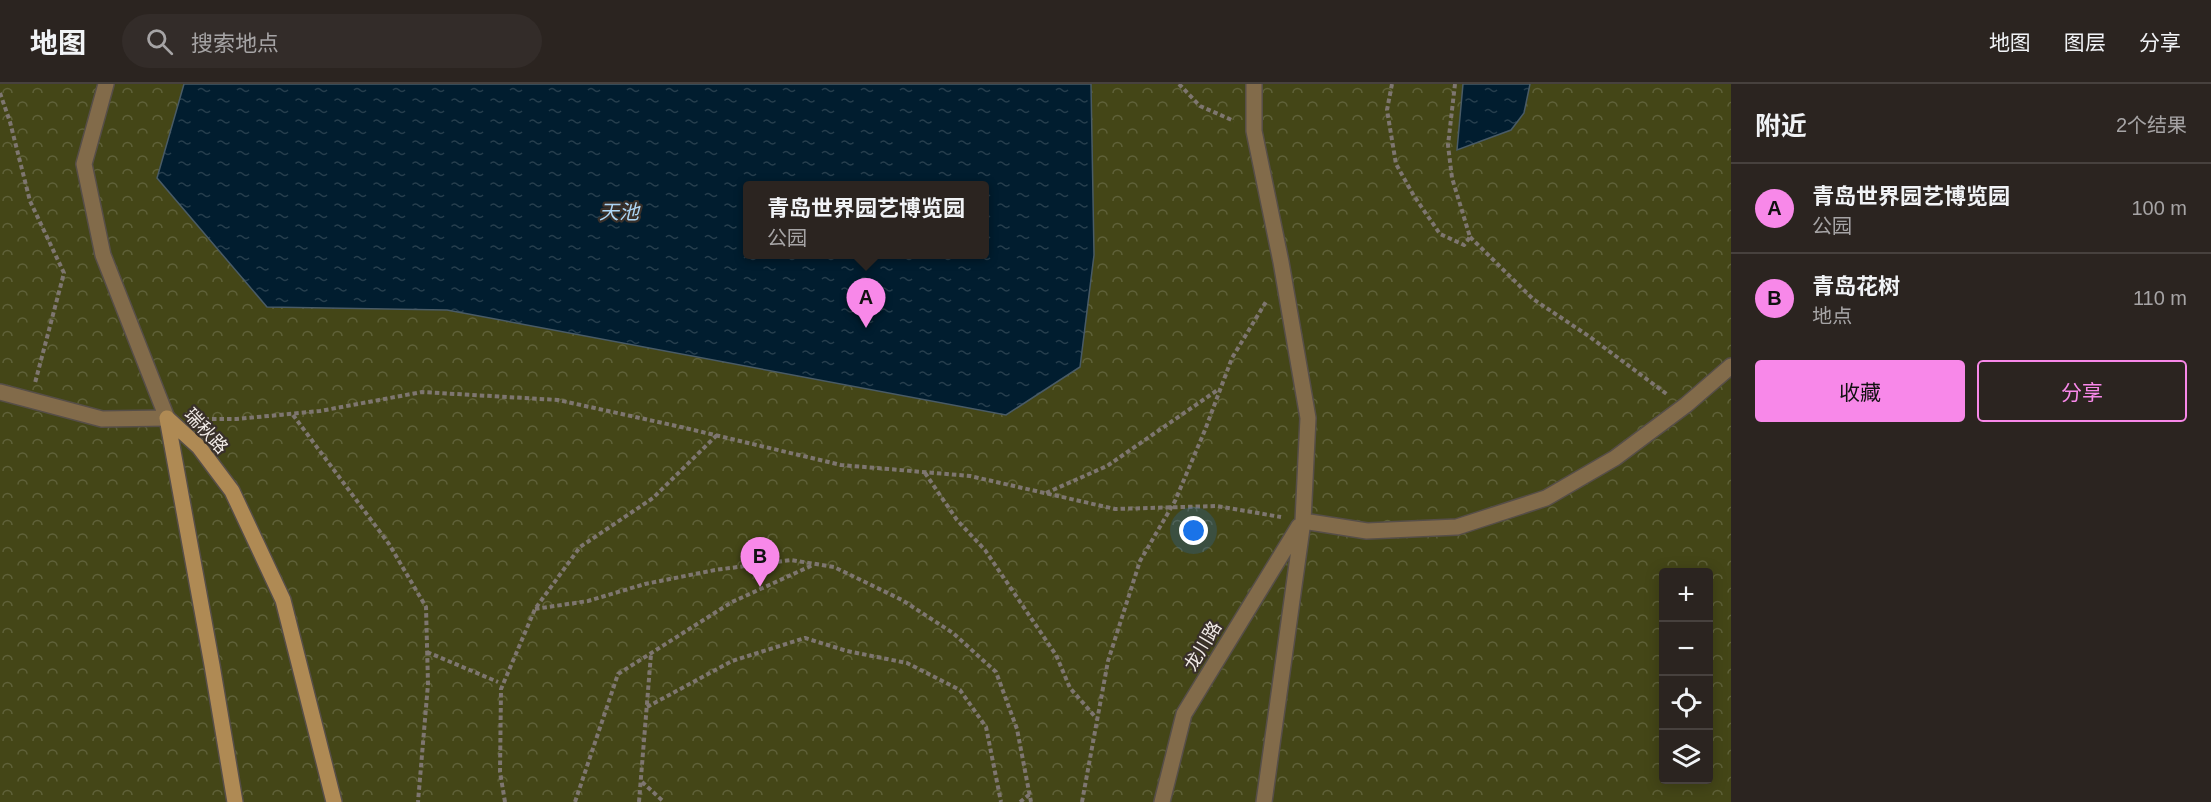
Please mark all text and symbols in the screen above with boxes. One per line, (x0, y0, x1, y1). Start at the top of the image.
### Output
search box (122, 14, 542, 68)
icon: search (143, 25, 176, 58)
text: 地图 (30, 28, 86, 59)
text: 搜索地点 (191, 31, 279, 56)
text: 地图 (1989, 31, 2031, 54)
text: 图层 (2064, 31, 2106, 54)
text: 分享 (2139, 31, 2181, 54)
text: 附近 (1755, 111, 1807, 141)
text: 2个结果 (2116, 114, 2187, 136)
popup (743, 181, 989, 259)
text: 青岛世界园艺博览园 (1812, 184, 2010, 209)
text: 青岛世界园艺博览园 (767, 196, 965, 221)
text: A (1767, 197, 1782, 219)
text: 100 m (2131, 197, 2187, 219)
water label: 天池 (599, 201, 641, 223)
text: 公园 (1812, 215, 1852, 237)
text: 公园 (767, 227, 807, 249)
text: 青岛花树 (1812, 274, 1900, 299)
pin: A (846, 278, 886, 328)
text: B (1767, 287, 1782, 309)
text: 110 m (2133, 287, 2187, 309)
text: 地点 (1812, 305, 1852, 327)
button: 收藏 (1755, 360, 1965, 422)
button: 分享 (1977, 360, 2187, 422)
street label: 瑞秋路 (180, 404, 232, 458)
your location (1179, 516, 1208, 545)
pin: B (740, 538, 780, 587)
map controls (1659, 568, 1713, 784)
button: + (1659, 568, 1713, 622)
street label: 龙川路 (1181, 618, 1225, 674)
button: − (1659, 622, 1713, 676)
button: locate (1659, 676, 1713, 730)
button: layers (1659, 730, 1713, 784)

